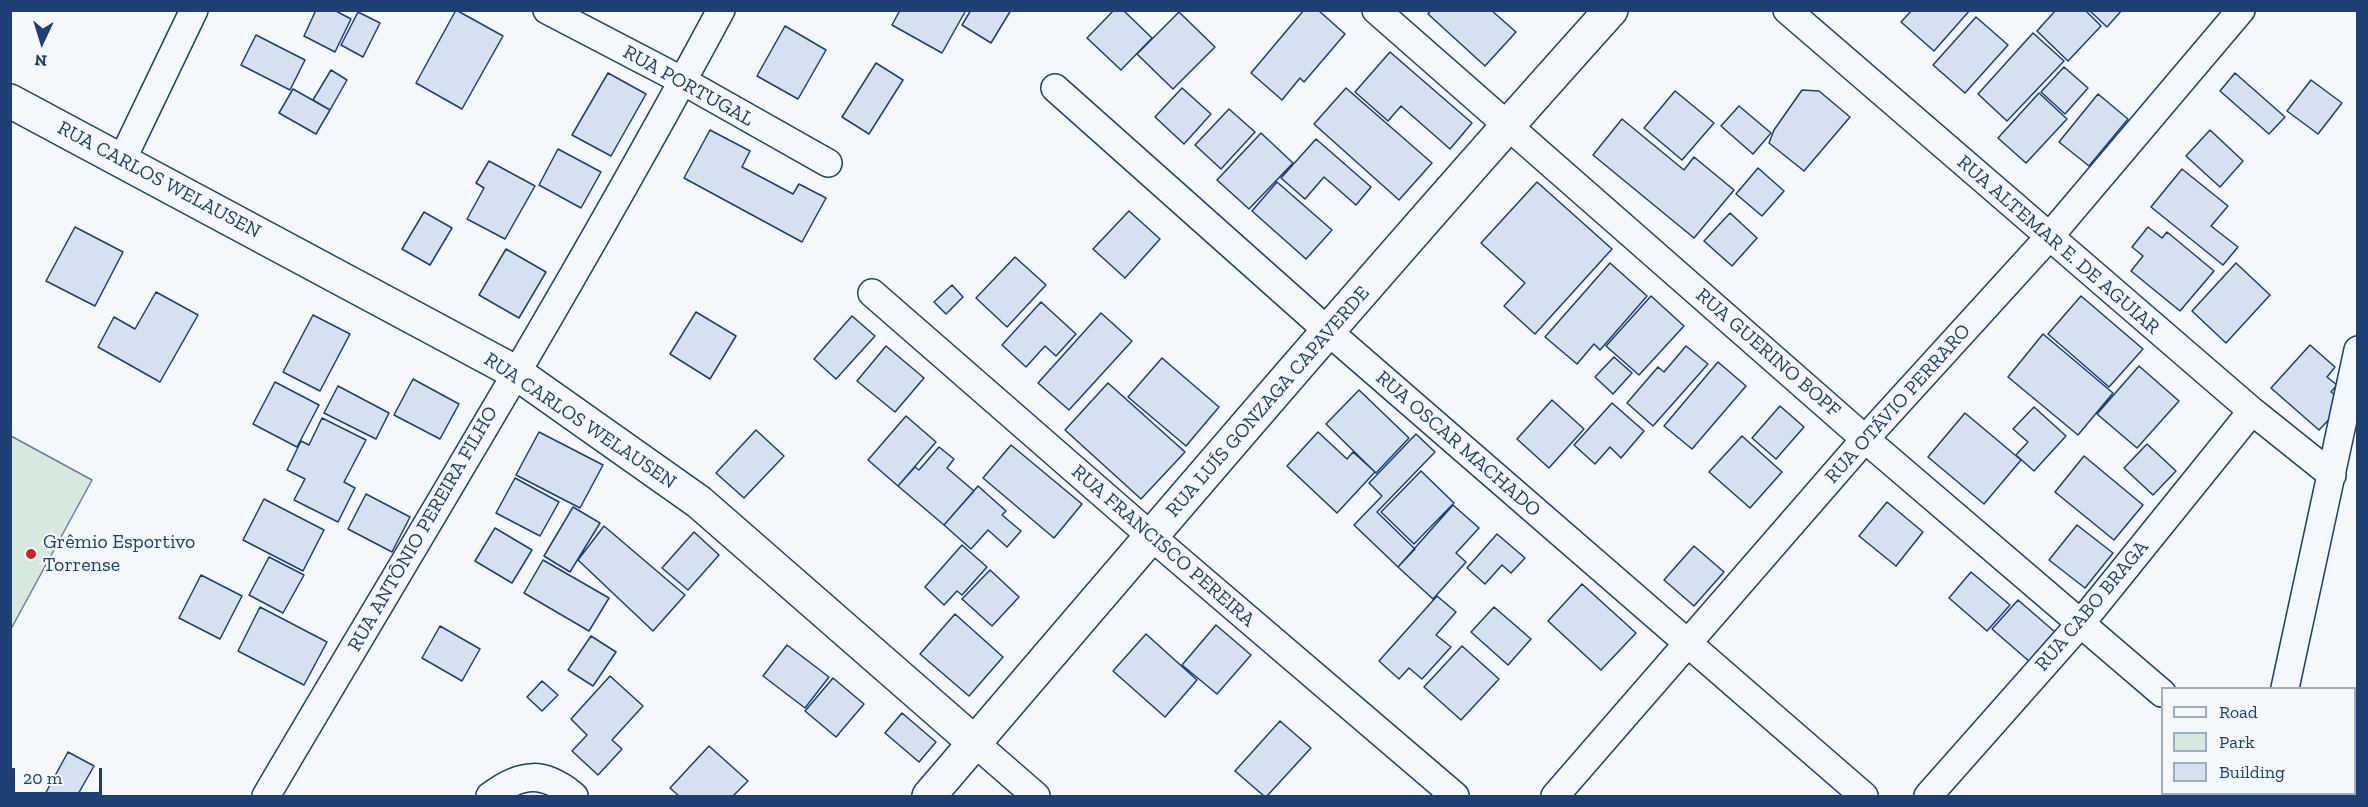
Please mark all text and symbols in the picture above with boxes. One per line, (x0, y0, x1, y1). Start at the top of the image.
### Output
north arrow (12, 12, 72, 72)
street label: RUA PORTUGAL (619, 40, 757, 132)
text: N (34, 51, 47, 70)
street label: RUA CARLOS WELAUSEN (53, 116, 265, 244)
street label: RUA ALTEMAR E. DE AGUIAR (1952, 150, 2164, 340)
street label: RUA LUÍS GONZAGA CAPAVERDE (1161, 282, 1375, 522)
street label: RUA GUERINO BOPF (1691, 283, 1845, 423)
street label: RUA OTÁVIO PERRARO (1820, 319, 1976, 489)
street label: RUA CARLOS WELAUSEN (479, 348, 681, 494)
street label: RUA OSCAR MACHADO (1371, 366, 1545, 522)
street label: RUA ANTÔNIO PEREIRA FILHO (343, 402, 503, 656)
street label: RUA FRANCISCO PEREIRA (1066, 460, 1260, 632)
place label: Grêmio Esportivo Torrense (43, 530, 195, 577)
street label: RUA CABO BRAGA (2030, 536, 2154, 676)
marker: Grêmio Esportivo Torrense (24, 547, 38, 561)
legend (2161, 687, 2356, 795)
text: Road (2219, 701, 2258, 723)
text: Park (2219, 731, 2255, 753)
scale bar (15, 756, 105, 794)
text: Building (2219, 761, 2285, 783)
text: 20 m (23, 767, 62, 789)

